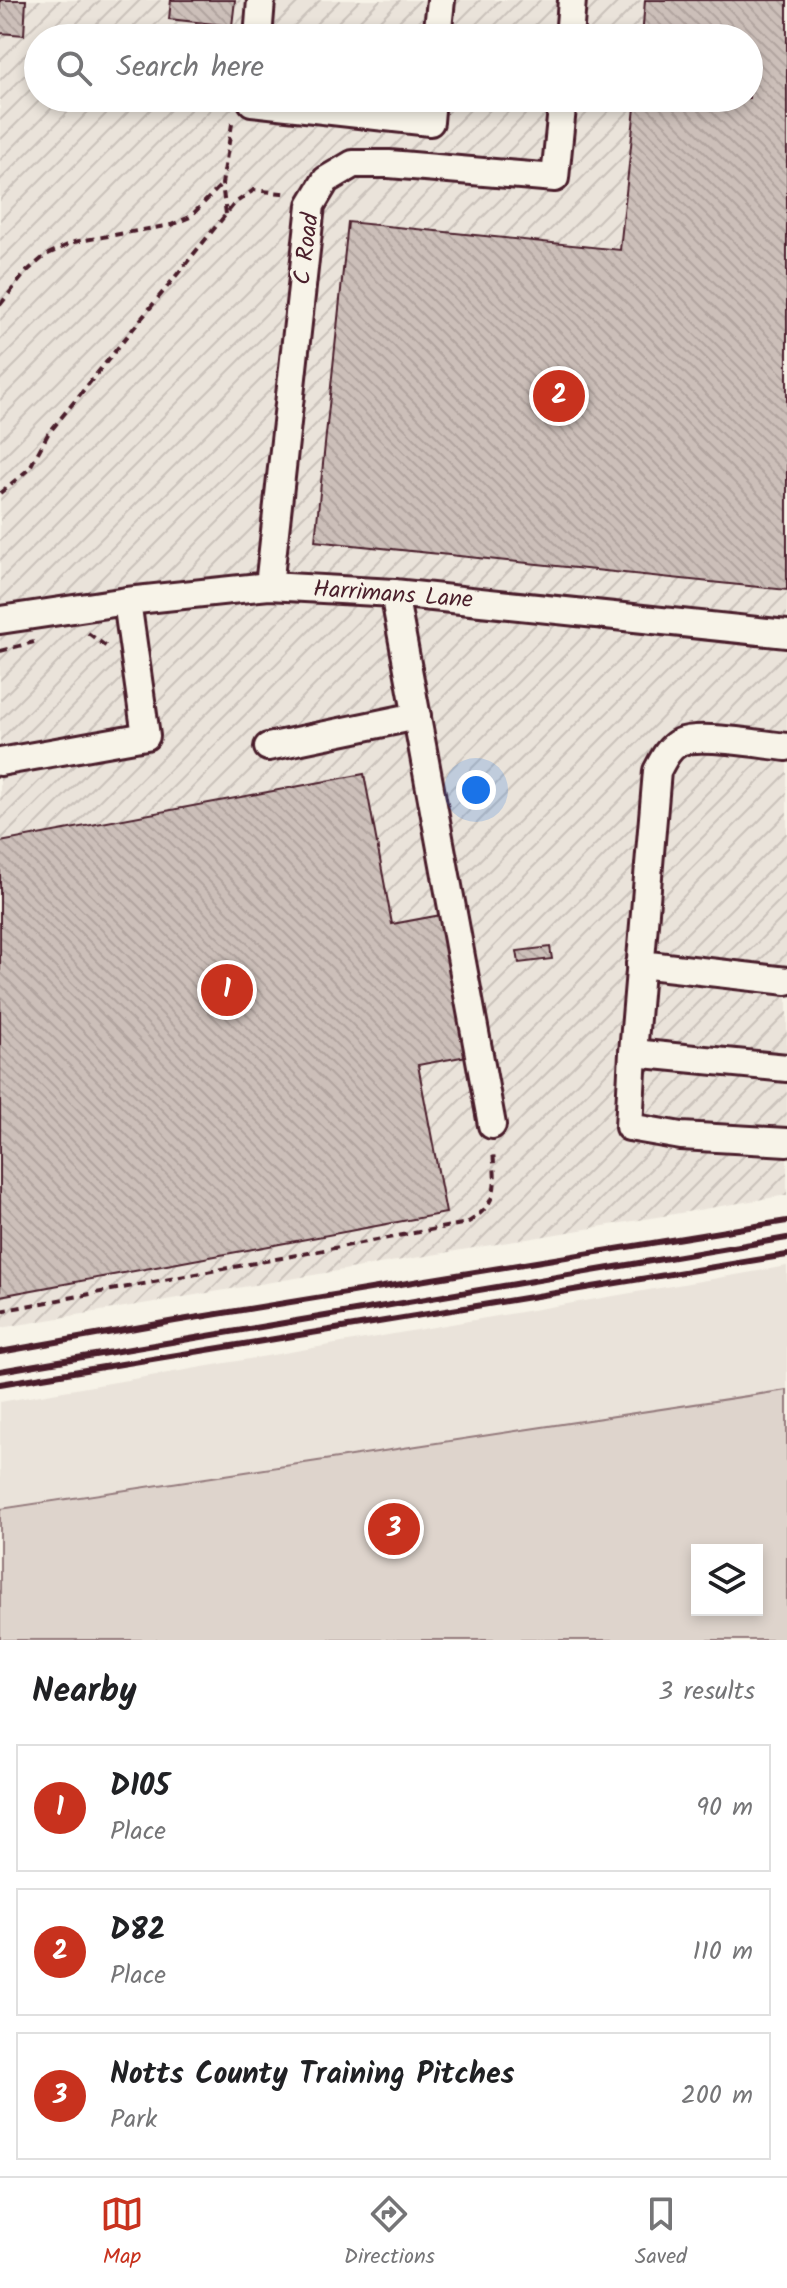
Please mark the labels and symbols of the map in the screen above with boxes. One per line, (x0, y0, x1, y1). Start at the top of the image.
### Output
street label: C Road (283, 210, 331, 287)
pin: 2 (533, 366, 585, 426)
street label: Harrimans Lane (312, 570, 474, 620)
your location (456, 770, 496, 810)
pin: 1 (201, 960, 253, 1020)
pin: 3 (368, 1499, 420, 1559)

